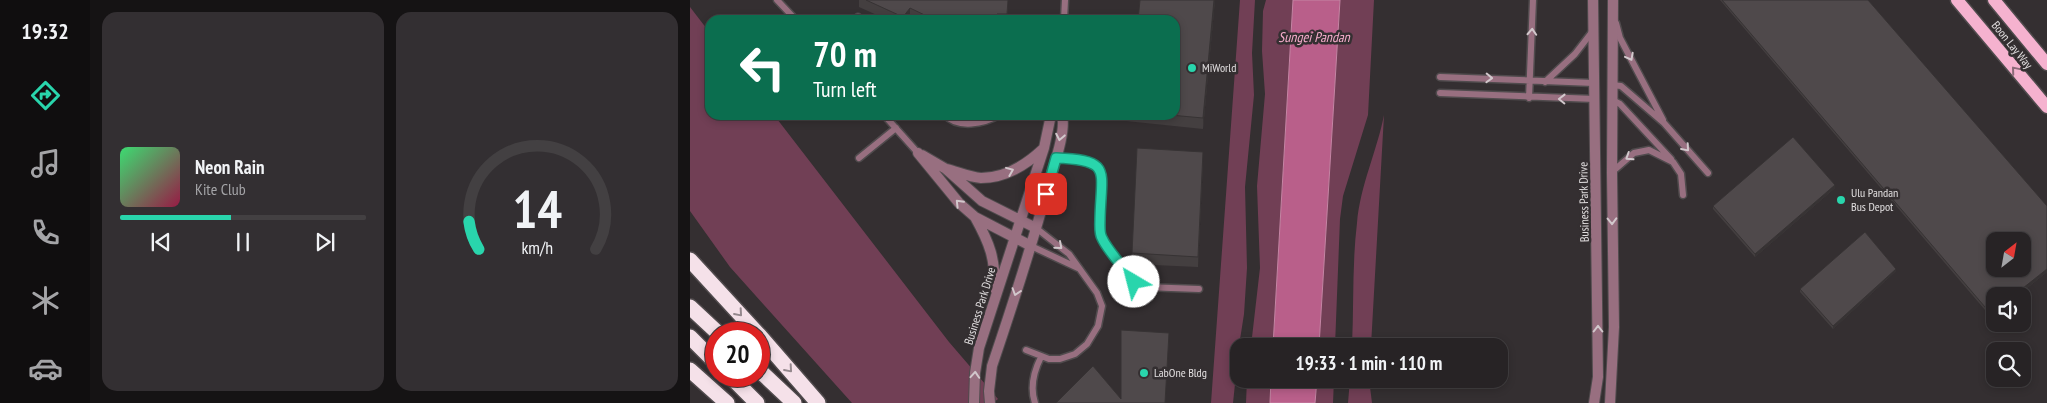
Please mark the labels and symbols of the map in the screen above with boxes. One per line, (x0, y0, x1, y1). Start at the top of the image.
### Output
street label: Boon Lay Way (1989, 18, 2036, 72)
one-way arrow (1526, 27, 1537, 35)
water label: Sungei Pandan (1278, 28, 1351, 46)
one-way arrow (1623, 52, 1633, 61)
place label: MiWorld (1202, 60, 1236, 75)
marker: MiWorld (1186, 62, 1198, 74)
one-way arrow (2012, 67, 2021, 76)
one-way arrow (1485, 73, 1493, 84)
one-way arrow (1557, 93, 1565, 104)
one-way arrow (1055, 132, 1066, 141)
one-way arrow (1680, 142, 1689, 151)
one-way arrow (1625, 151, 1635, 160)
street label: Business Park Drive (1575, 162, 1592, 242)
one-way arrow (1005, 167, 1014, 177)
pin (1025, 173, 1067, 215)
place label: Ulu Pandan Bus Depot (1851, 185, 1898, 214)
marker: Ulu Pandan Bus Depot (1835, 194, 1847, 206)
one-way arrow (956, 199, 965, 208)
one-way arrow (1607, 218, 1617, 226)
north arrow (1986, 232, 2031, 278)
one-way arrow (1054, 241, 1063, 250)
position arrow (1107, 255, 1159, 307)
street label: Business Park Drive (961, 265, 998, 346)
one-way arrow (1012, 287, 1022, 296)
one-way arrow (733, 307, 742, 316)
speed limit sign: 20 (705, 322, 770, 387)
one-way arrow (1593, 324, 1603, 332)
one-way arrow (783, 363, 791, 372)
place label: LabOne Bldg (1154, 365, 1207, 380)
marker: LabOne Bldg (1138, 367, 1150, 379)
one-way arrow (970, 371, 981, 379)

